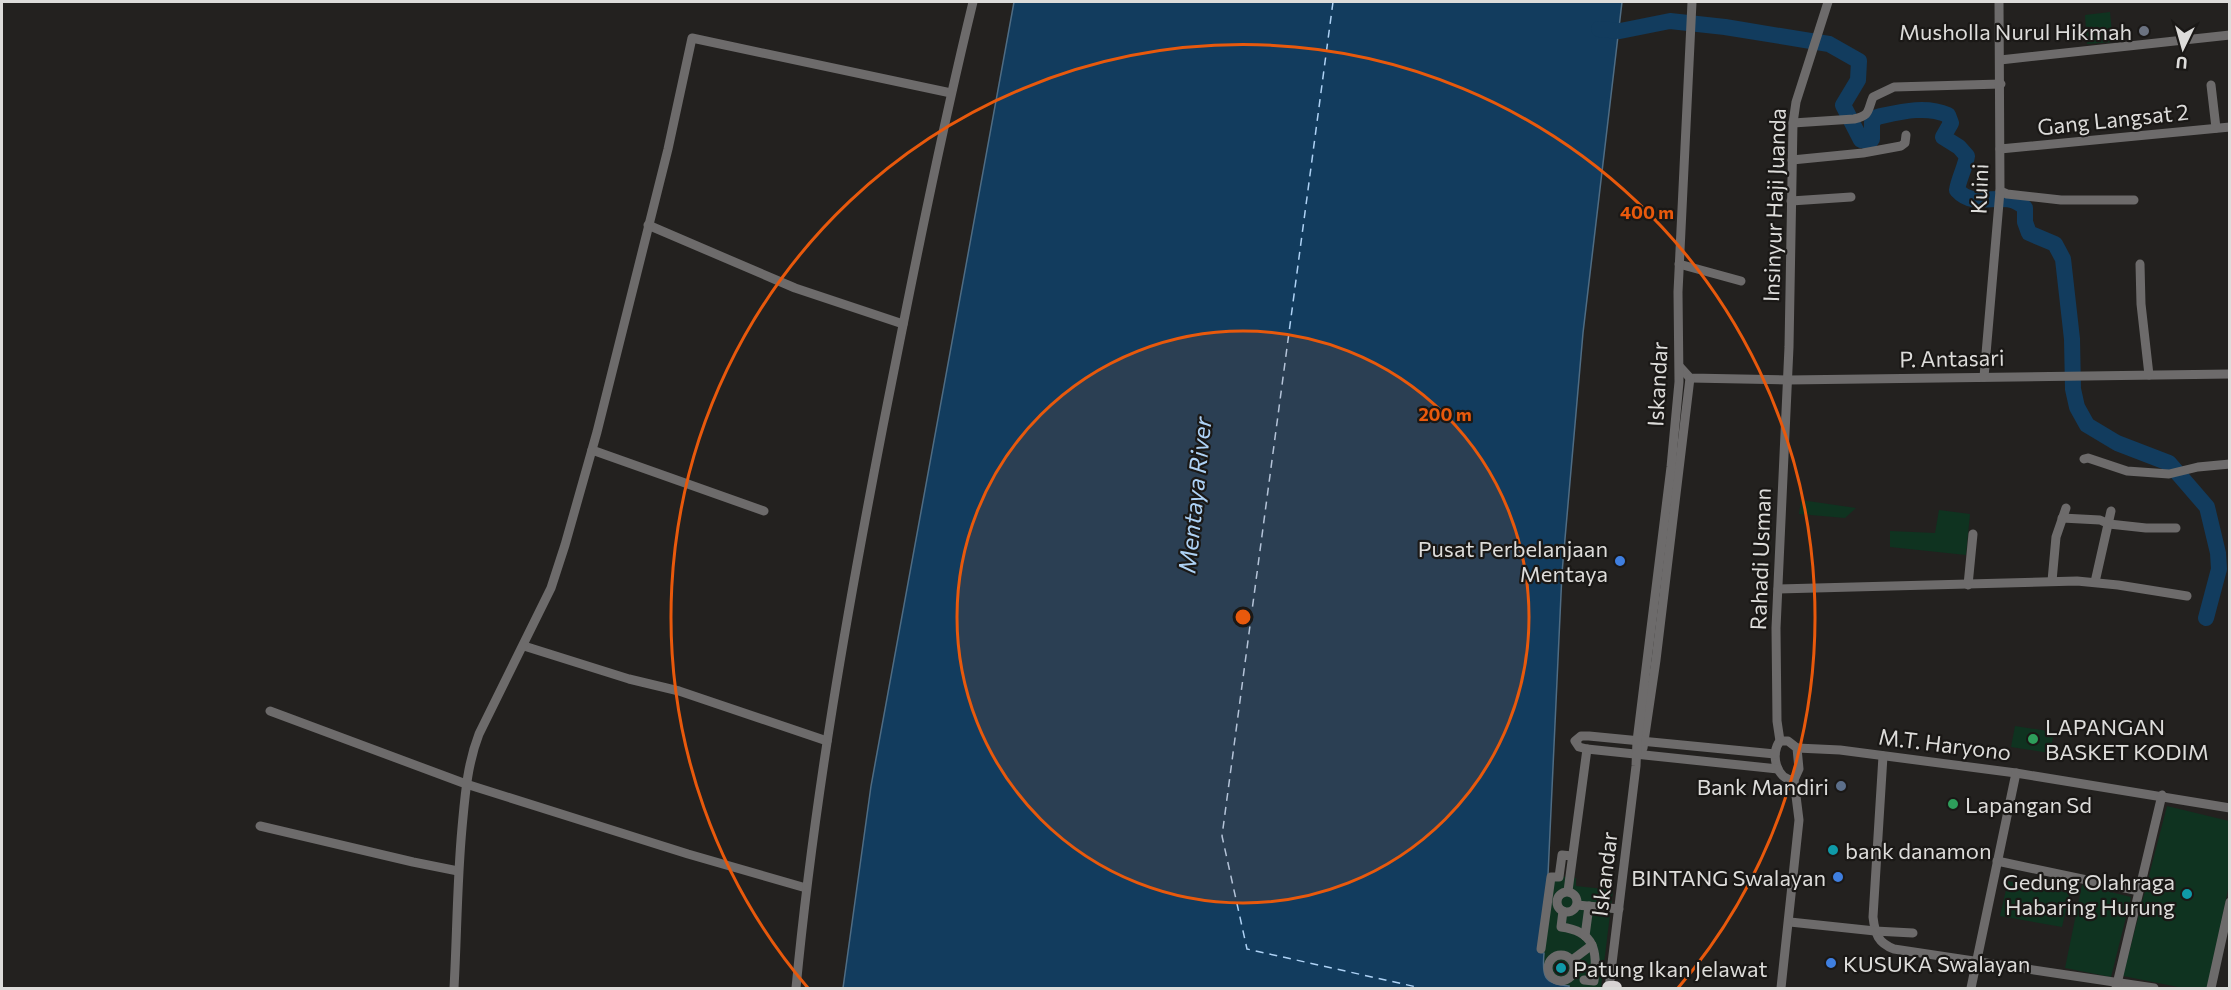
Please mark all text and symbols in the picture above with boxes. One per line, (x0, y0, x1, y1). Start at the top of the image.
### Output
place label: Musholla Nurul Hikmah (1899, 18, 2132, 45)
north arrow (2153, 18, 2213, 78)
marker: Musholla Nurul Hikmah (2137, 24, 2151, 38)
text: U (2175, 53, 2188, 73)
street label: Gang Langsat 2 (2036, 98, 2190, 140)
street label: Insinyur Haji Juanda (1757, 108, 1791, 302)
street label: Kuini (1965, 163, 1993, 215)
text: 400 m (1620, 201, 1674, 223)
street label: Iskandar (1641, 341, 1673, 427)
street label: P. Antasari (1899, 344, 2005, 372)
text: 200 m (1418, 403, 1472, 425)
water label: Mentaya River (1171, 414, 1217, 575)
street label: Rahadi Usman (1744, 487, 1776, 631)
place label: Pusat Perbelanjaan Mentaya (1418, 535, 1608, 587)
marker: Pusat Perbelanjaan Mentaya (1613, 554, 1627, 568)
centre of rings (1233, 607, 1253, 627)
place label: LAPANGAN BASKET KODIM (2045, 713, 2209, 765)
street label: M.T. Haryono (1877, 722, 2013, 766)
marker: LAPANGAN BASKET KODIM (2026, 732, 2040, 746)
place label: Bank Mandiri (1697, 773, 1829, 800)
marker: Bank Mandiri (1834, 779, 1848, 793)
place label: Lapangan Sd (1965, 791, 2092, 818)
marker: Lapangan Sd (1946, 797, 1960, 811)
street label: Iskandar (1585, 830, 1623, 918)
place label: bank danamon (1845, 837, 1992, 864)
marker: bank danamon (1826, 843, 1840, 857)
place label: BINTANG Swalayan (1631, 864, 1826, 891)
place label: Gedung Olahraga Habaring Hurung (2003, 868, 2175, 920)
marker: BINTANG Swalayan (1831, 870, 1845, 884)
marker: Gedung Olahraga Habaring Hurung (2180, 887, 2194, 901)
place label: KUSUKA Swalayan (1843, 950, 2030, 977)
place label: Patung Ikan Jelawat (1573, 955, 1768, 982)
marker: KUSUKA Swalayan (1824, 956, 1838, 970)
marker: Patung Ikan Jelawat (1554, 961, 1568, 975)

